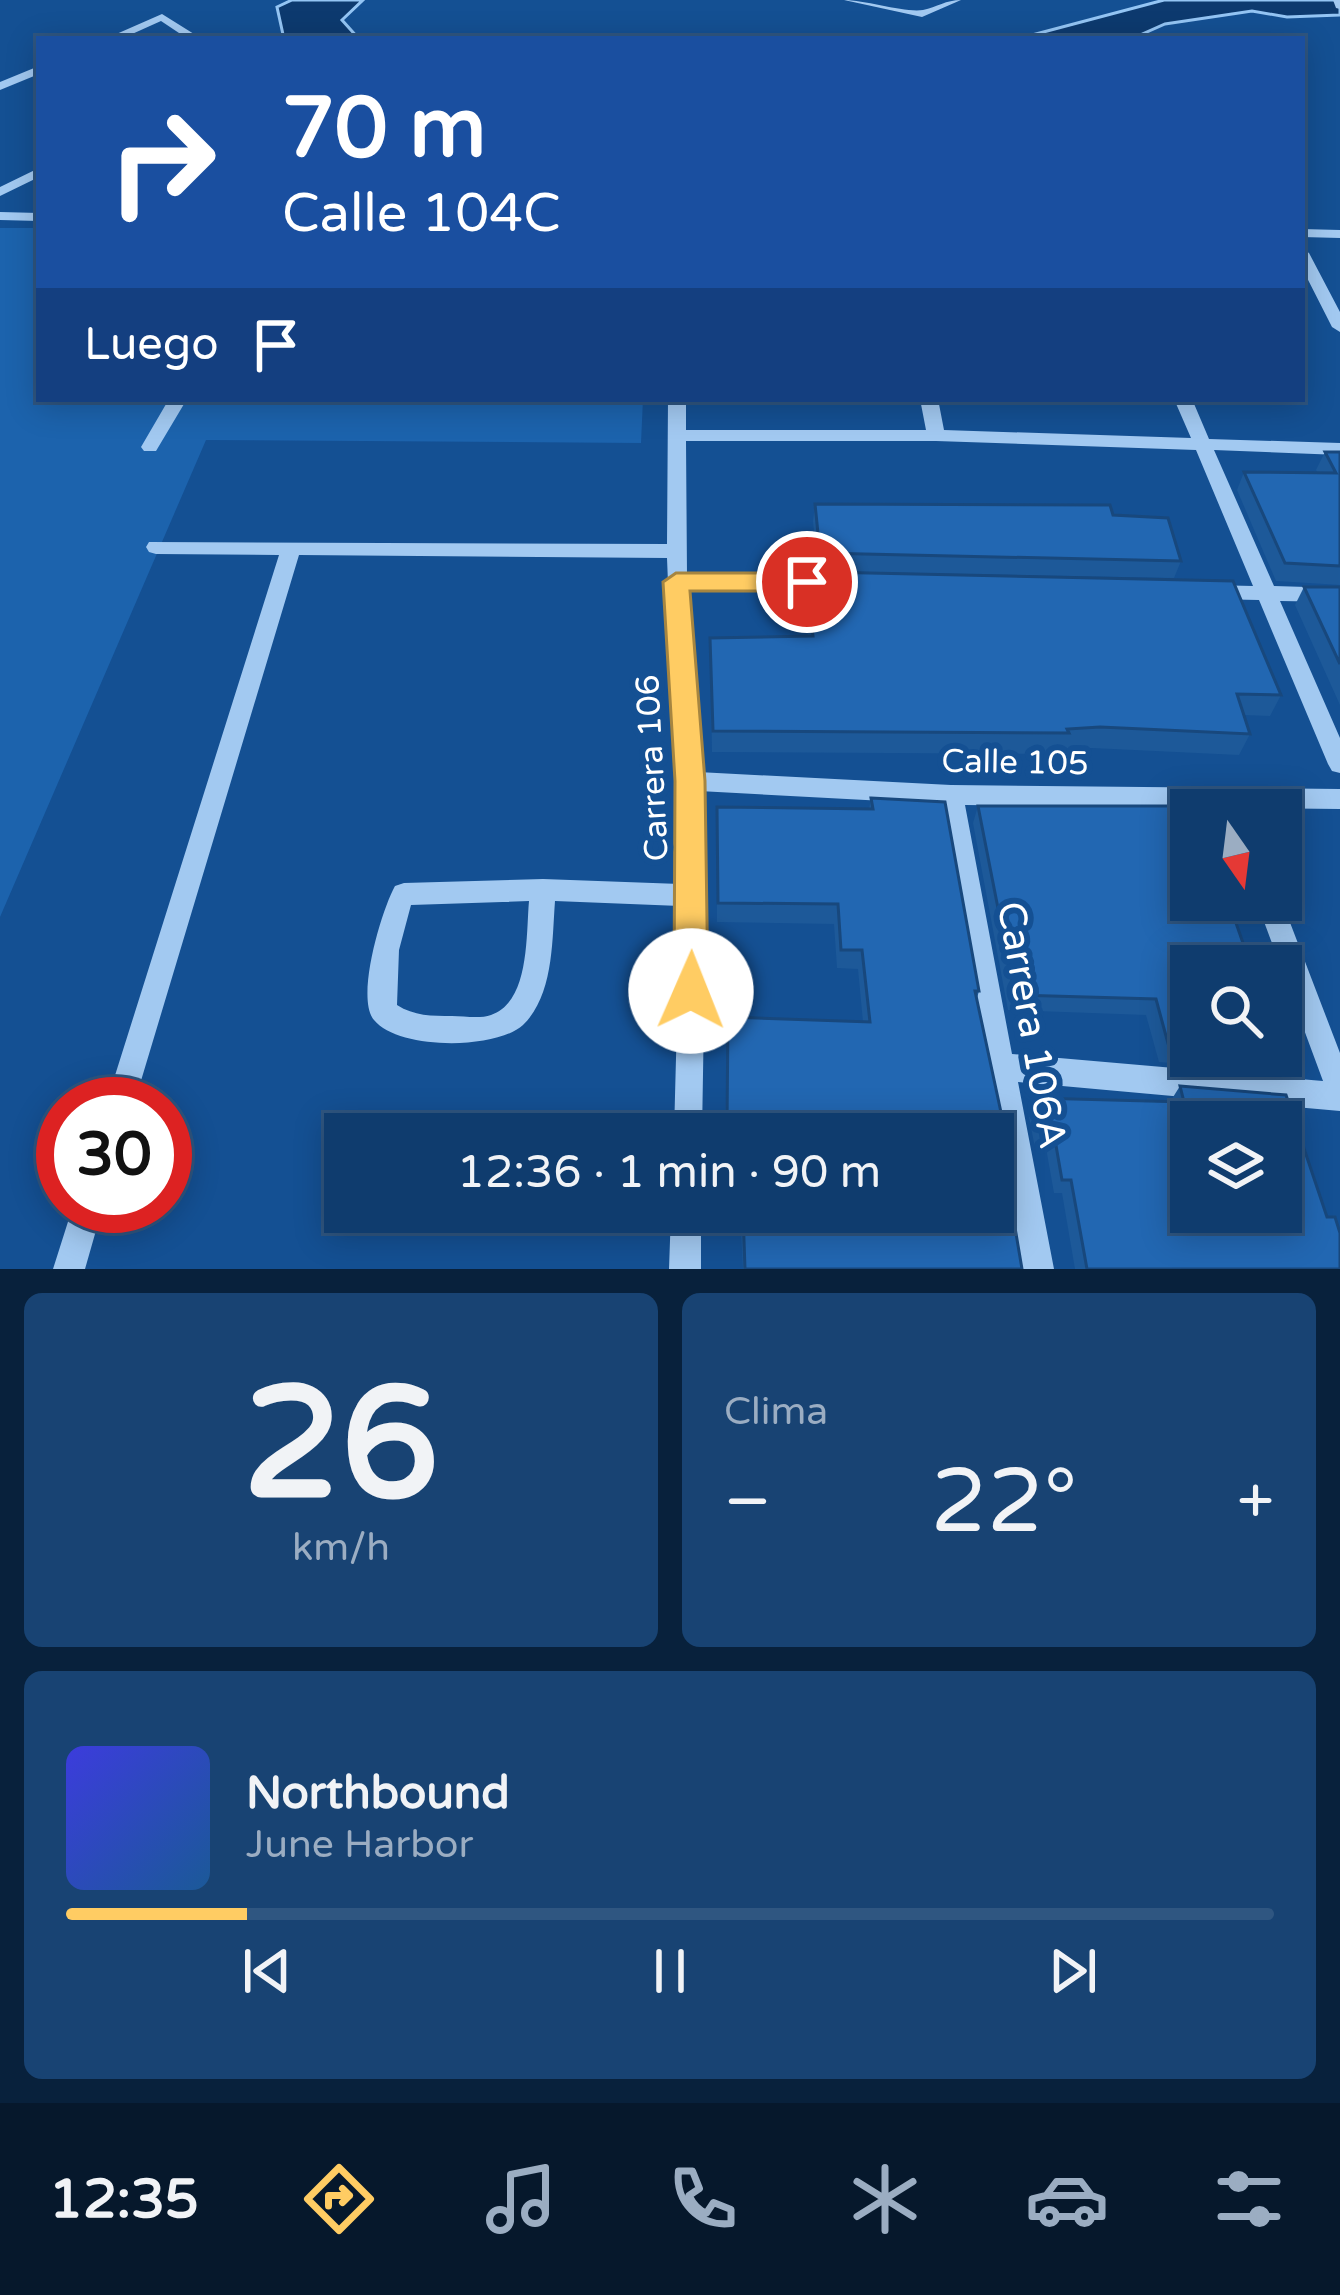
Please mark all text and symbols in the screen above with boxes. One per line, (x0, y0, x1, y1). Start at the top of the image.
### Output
text: 70 m (282, 79, 486, 180)
icon: right (84, 84, 240, 240)
text: Calle 104C (282, 181, 561, 246)
icon: arrive (243, 312, 309, 378)
text: Luego (84, 318, 219, 372)
pin (756, 531, 858, 633)
icon: arrive (774, 549, 840, 615)
street label: Carrera 106 (628, 674, 677, 862)
street label: Calle 105 (941, 742, 1089, 783)
north arrow (1170, 789, 1302, 921)
map controls (1170, 789, 1302, 1233)
street label: Carrera 106A (987, 898, 1076, 1152)
position arrow (628, 928, 754, 1054)
button: search (1170, 945, 1302, 1077)
speed limit sign: 30 (36, 1077, 192, 1233)
button: layers (1170, 1101, 1302, 1233)
text: 12:36 · 1 min · 90 m (457, 1146, 881, 1200)
text: 26 (243, 1352, 439, 1540)
text: Clima (724, 1388, 828, 1435)
text: 22° (930, 1448, 1077, 1557)
text: − (724, 1462, 771, 1542)
text: + (1237, 1462, 1274, 1542)
text: km/h (292, 1524, 390, 1571)
text: Northbound (246, 1767, 510, 1821)
text: June Harbor (246, 1821, 473, 1868)
icon: previous (234, 1938, 300, 2004)
icon: pause (637, 1938, 703, 2004)
icon: next (1040, 1938, 1106, 2004)
icon: directions (297, 2157, 381, 2241)
icon: music (479, 2157, 563, 2241)
icon: phone (661, 2157, 745, 2241)
icon: climate (843, 2157, 927, 2241)
icon: car (1025, 2157, 1109, 2241)
icon: filters (1207, 2157, 1291, 2241)
text: 12:35 (49, 2167, 199, 2232)

